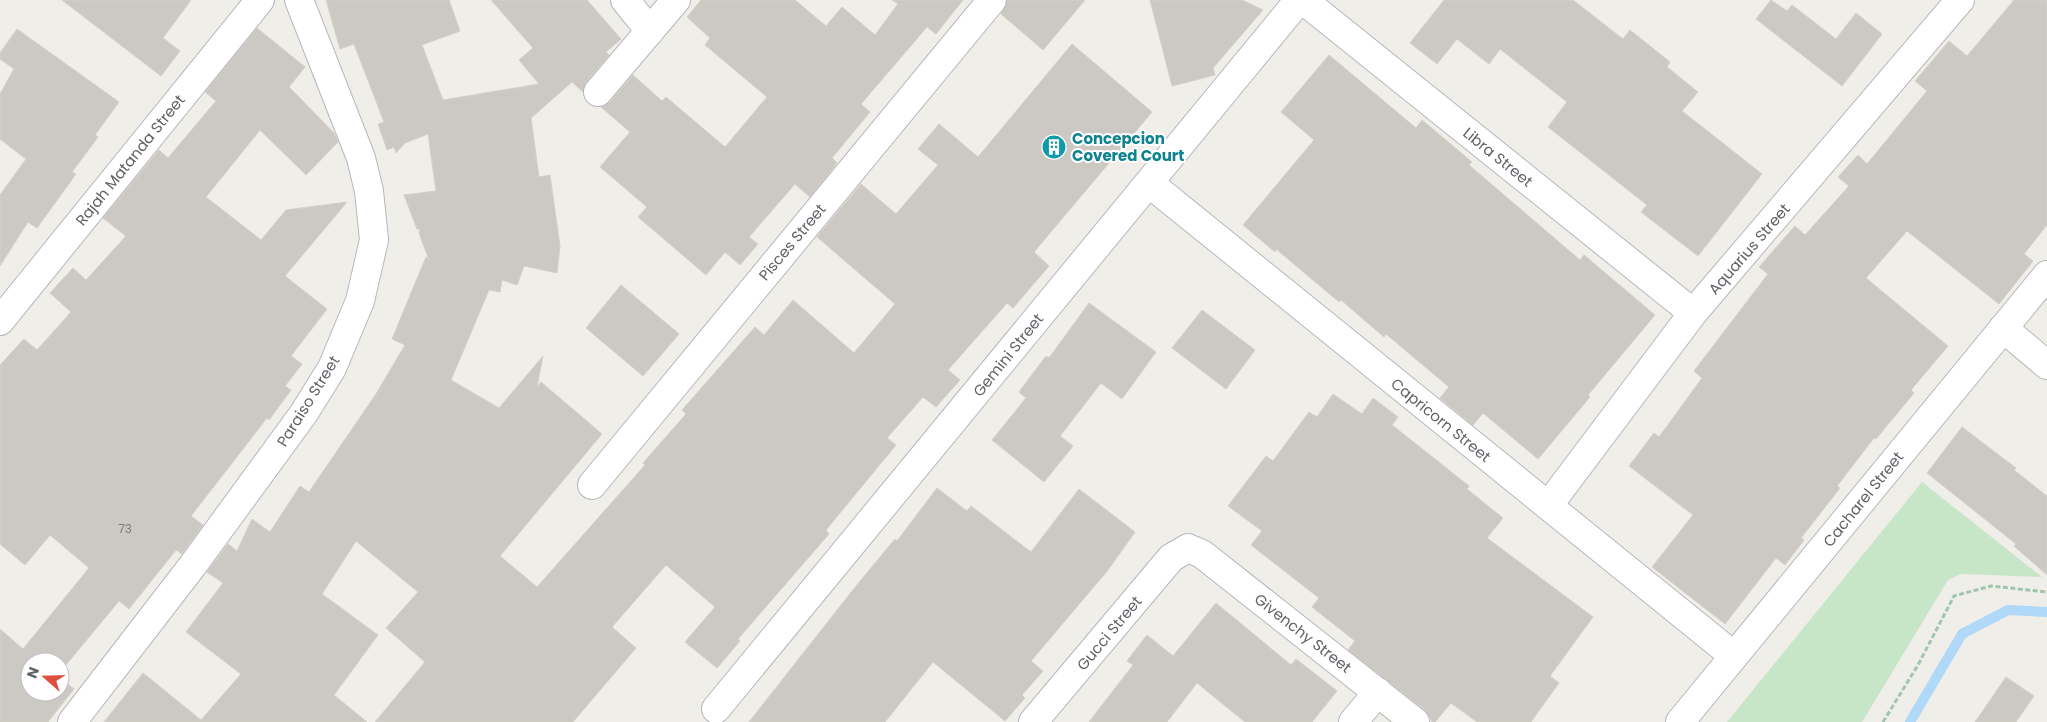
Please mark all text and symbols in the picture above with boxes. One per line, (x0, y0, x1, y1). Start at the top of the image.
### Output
street label: Rajah Matanda Street (70, 90, 190, 230)
street label: Libra Street (1459, 122, 1537, 192)
place label: Concepcion Covered Court (1072, 128, 1184, 166)
building icon: Concepcion Covered Court (1041, 134, 1067, 160)
street label: Pisces Street (754, 199, 830, 285)
street label: Aquarius Street (1703, 199, 1795, 299)
street label: Gemini Street (968, 309, 1048, 401)
street label: Paraiso Street (272, 352, 344, 450)
street label: Capricorn Street (1387, 373, 1495, 467)
street label: Cacharel Street (1818, 447, 1908, 551)
house number: 73 (118, 520, 132, 537)
street label: Givenchy Street (1250, 588, 1356, 678)
street label: Gucci Street (1072, 591, 1146, 675)
north arrow (20, 652, 70, 702)
text: N (22, 664, 44, 681)

